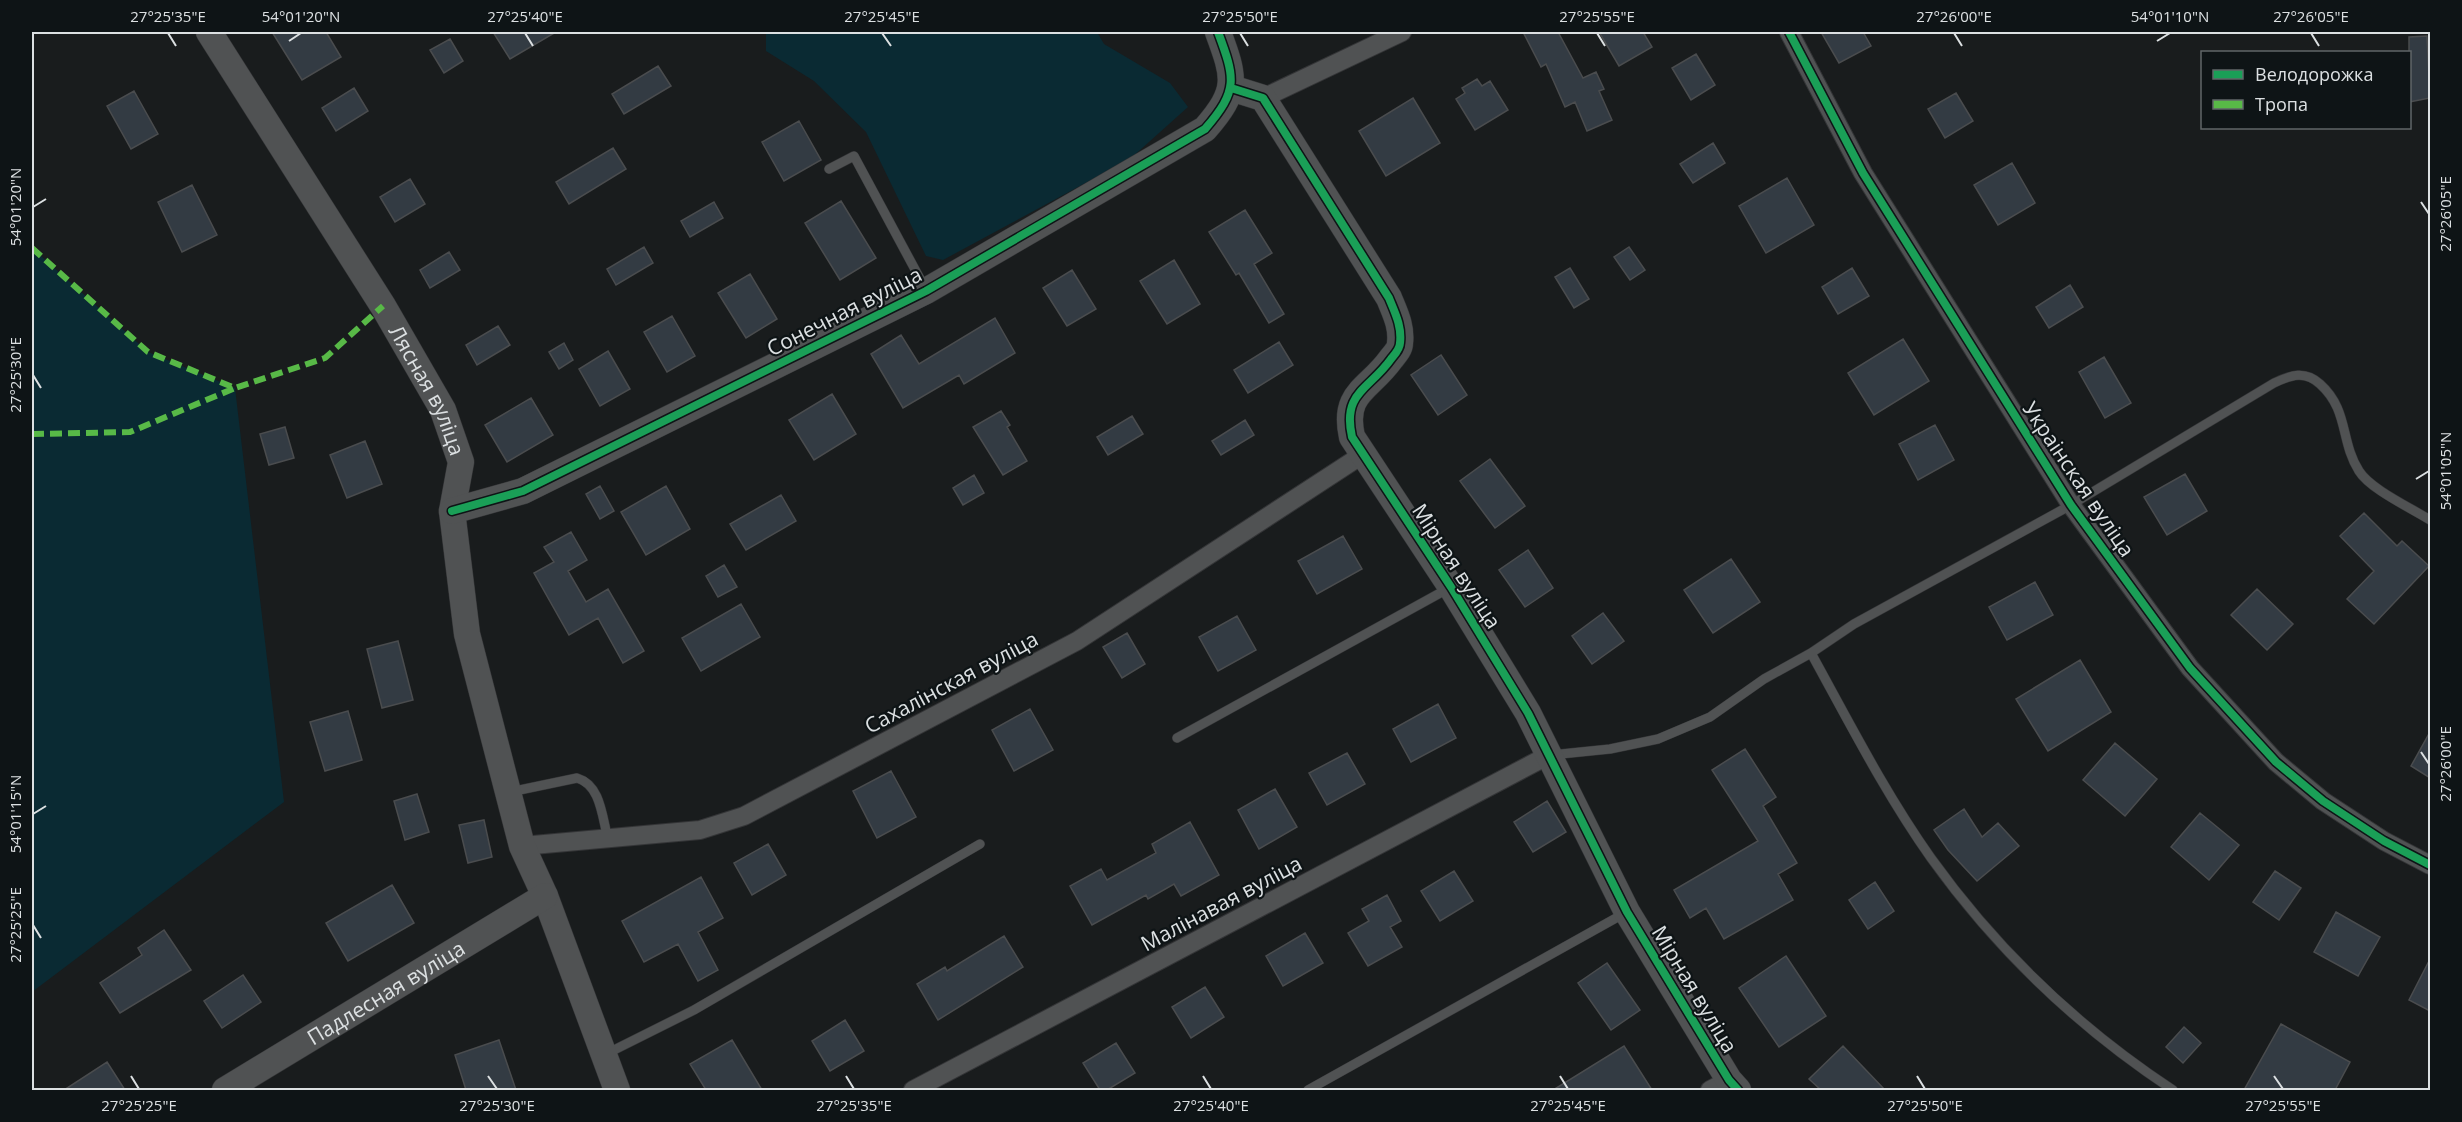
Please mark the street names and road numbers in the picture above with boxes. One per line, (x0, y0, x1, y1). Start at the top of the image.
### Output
street label: Сонечная вуліца (762, 260, 926, 362)
street label: Лясная вуліца (383, 320, 472, 459)
street label: Украінская вуліца (2017, 396, 2141, 562)
street label: Мірная вуліца (1406, 498, 1508, 634)
street label: Сахалінская вуліца (859, 624, 1043, 740)
street label: Малінавая вуліца (1136, 849, 1306, 957)
street label: Мірная вуліца (1646, 920, 1744, 1058)
street label: Падлесная вуліца (302, 934, 470, 1051)

